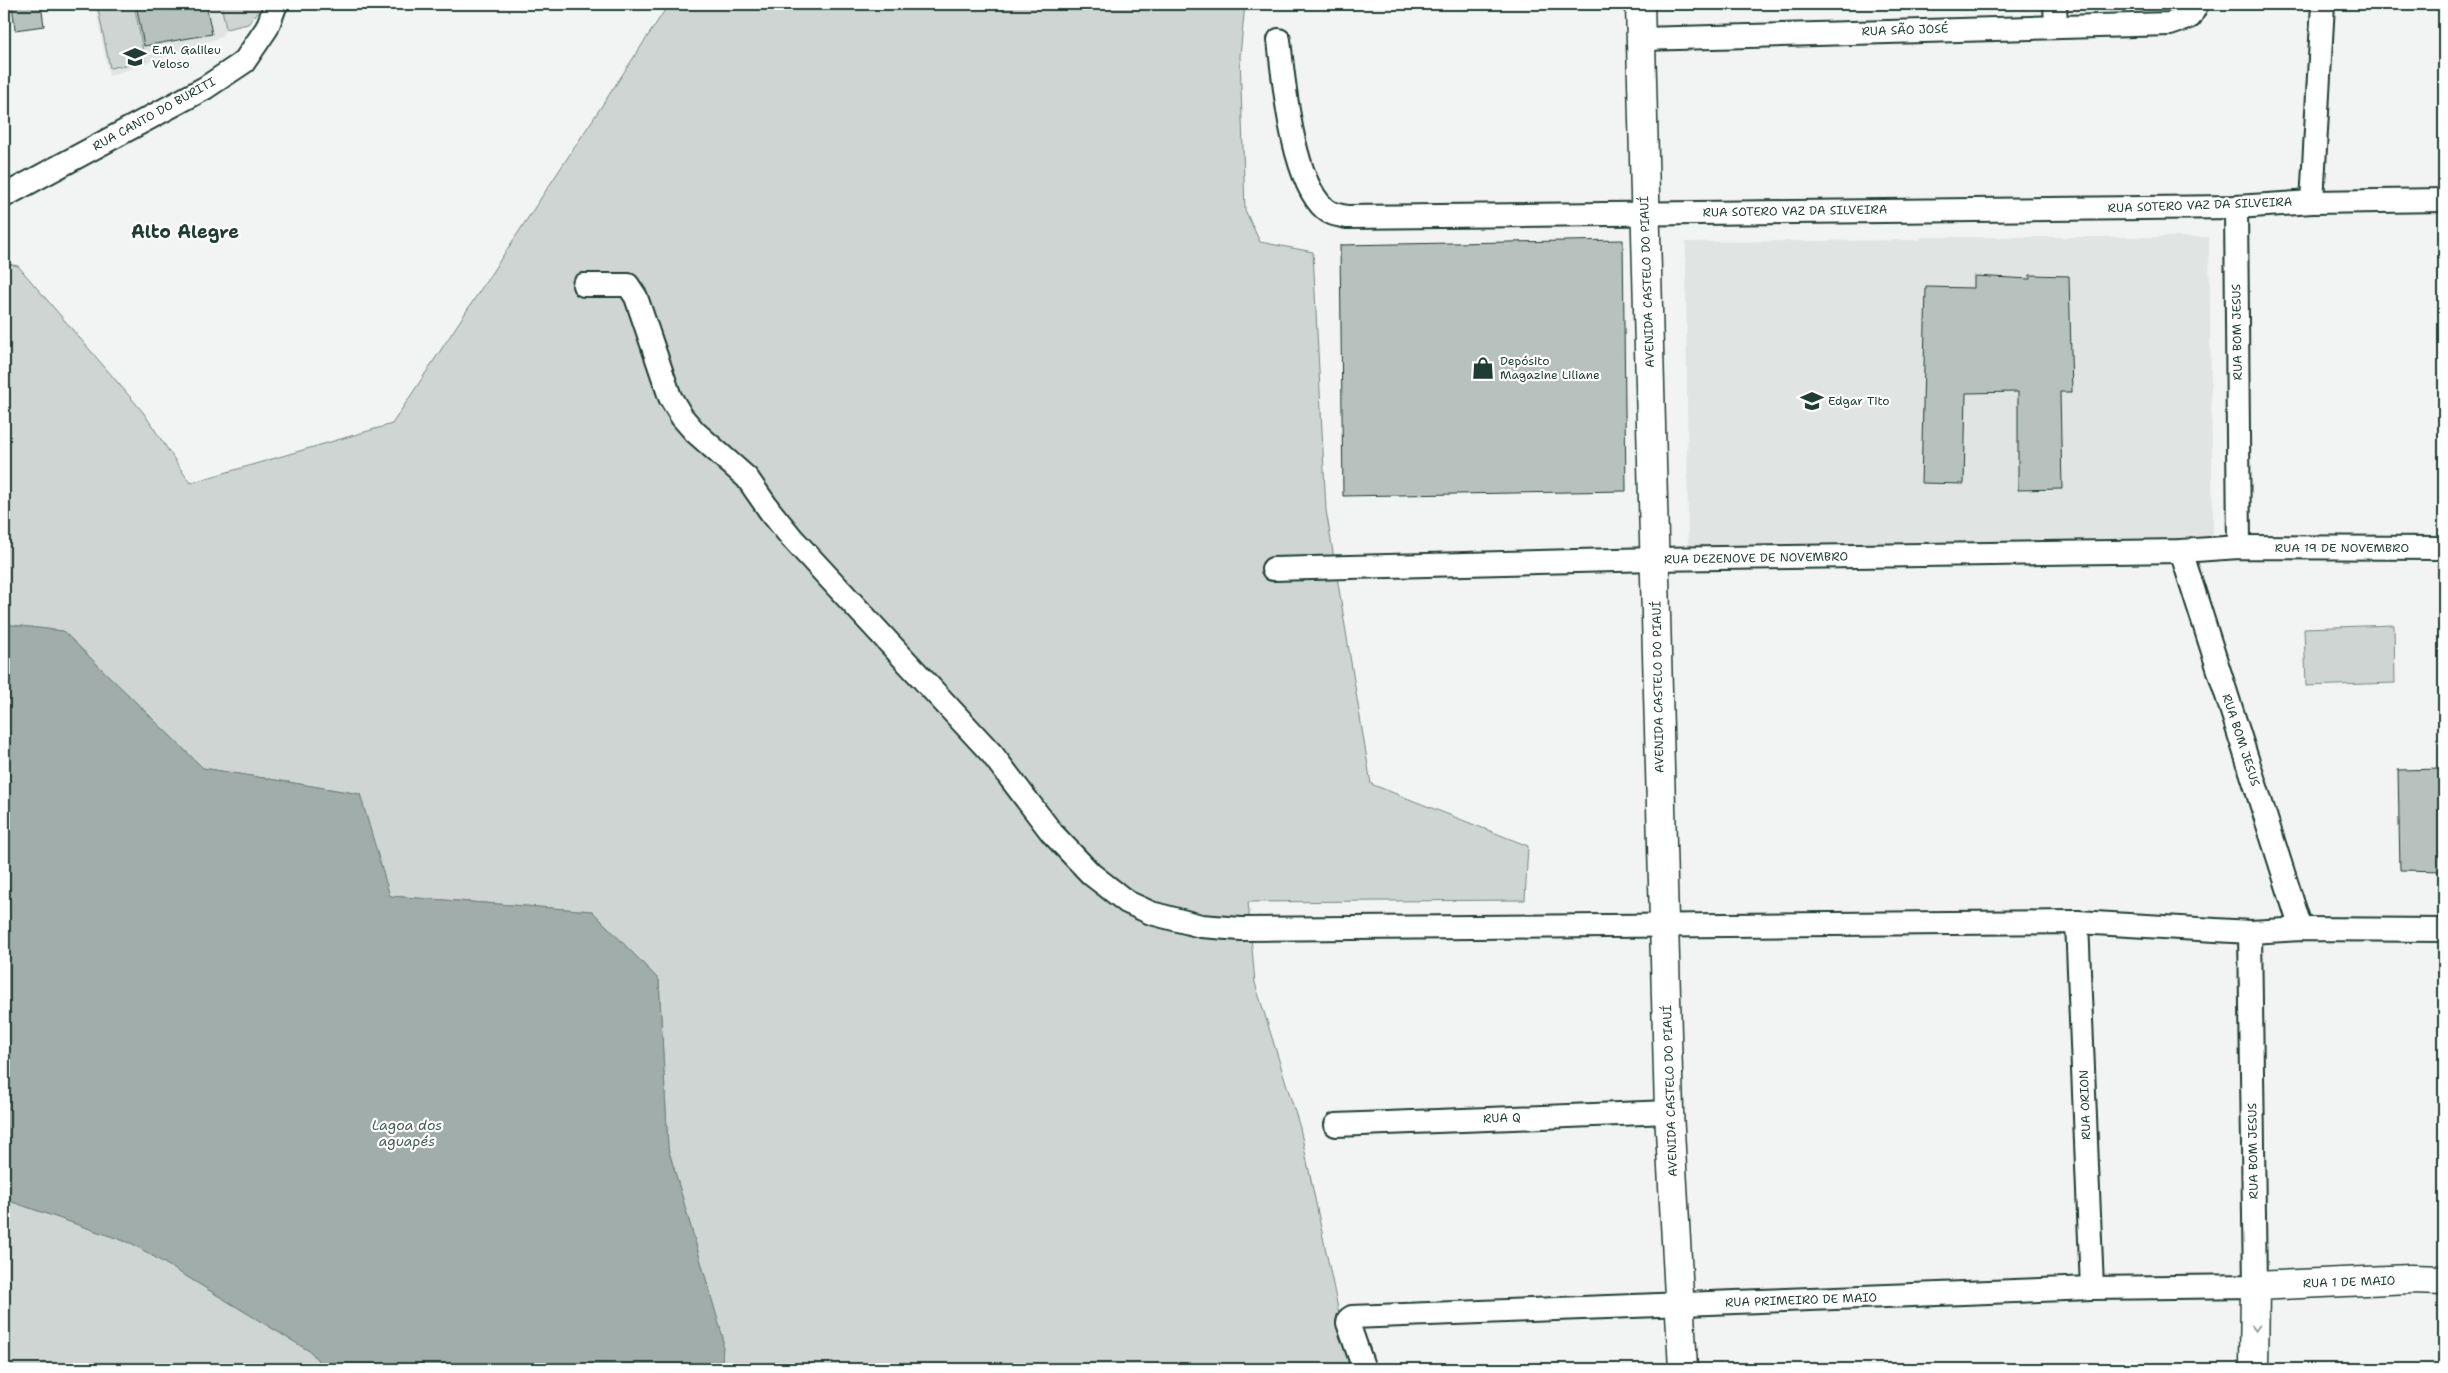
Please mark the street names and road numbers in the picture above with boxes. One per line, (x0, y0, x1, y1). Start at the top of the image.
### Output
street label: RUA SÃO JOSÉ (1861, 20, 1949, 40)
street label: RUA CANTO DO BURITI (90, 73, 219, 154)
street label: RUA SOTERO VAZ DA SILVEIRA (2107, 194, 2293, 216)
street label: AVENIDA CASTELO DO PIAUÍ (1636, 195, 1658, 368)
street label: RUA SOTERO VAZ DA SILVEIRA (1703, 201, 1888, 221)
street label: RUA BOM JESUS (2228, 283, 2246, 380)
street label: RUA 19 DE NOVEMBRO (2275, 540, 2409, 556)
street label: RUA DEZENOVE DE NOVEMBRO (1664, 548, 1848, 568)
street label: AVENIDA CASTELO DO PIAUÍ (1648, 600, 1668, 773)
street label: RUA BOM JESUS (2218, 692, 2264, 789)
street label: AVENIDA CASTELO DO PIAUÍ (1659, 1004, 1681, 1177)
street label: RUA ORION (2076, 1070, 2094, 1140)
street label: RUA BOM JESUS (2244, 1102, 2262, 1199)
street label: RUA Q (1483, 1109, 1521, 1127)
street label: RUA 1 DE MAIO (2302, 1272, 2396, 1292)
street label: RUA PRIMEIRO DE MAIO (1725, 1289, 1877, 1311)

